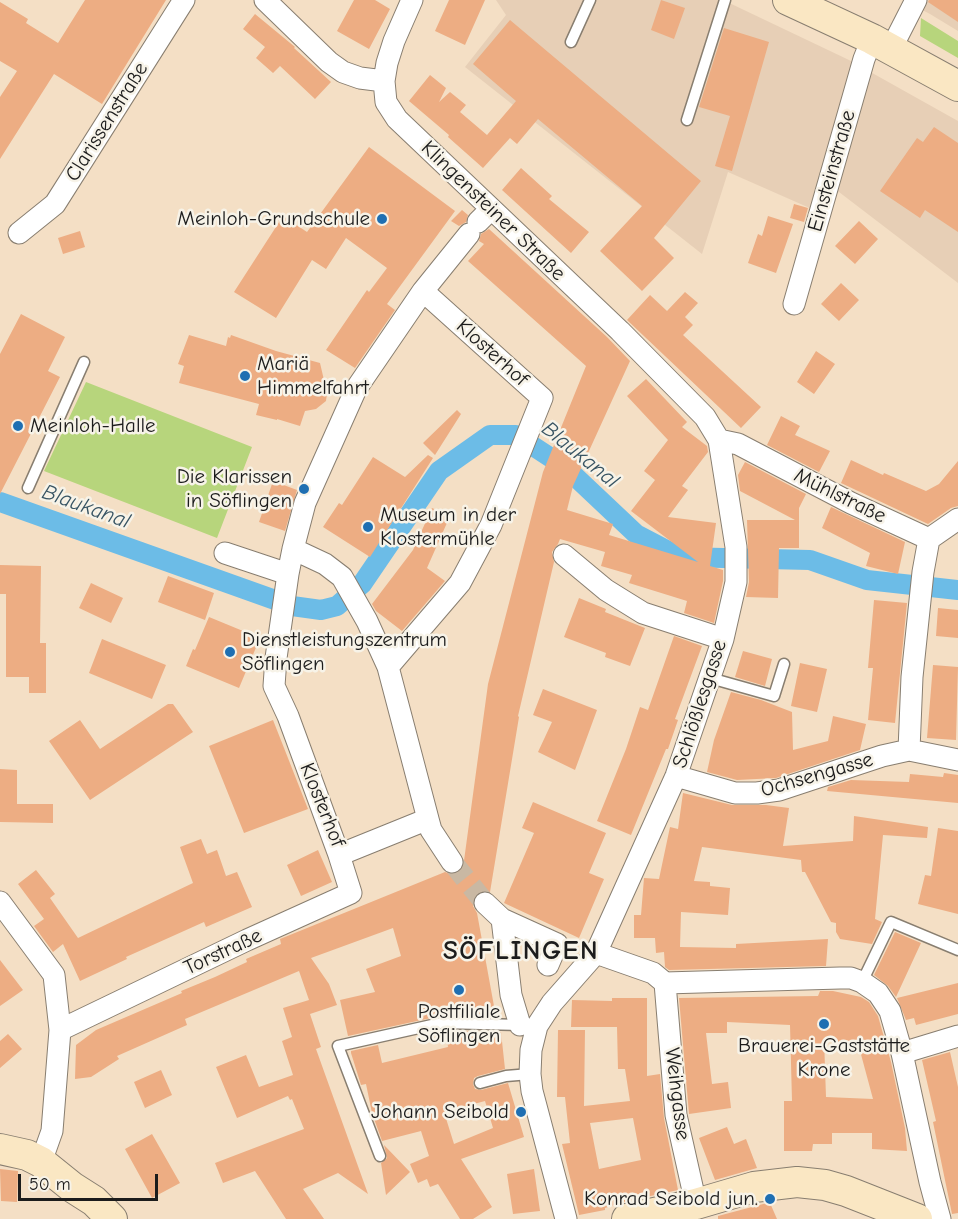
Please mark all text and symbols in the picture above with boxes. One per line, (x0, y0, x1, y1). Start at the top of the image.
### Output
street label: Clarissenstraße (60, 58, 154, 186)
street label: Einsteinstraße (803, 107, 861, 235)
street label: Klingensteiner Straße (416, 136, 570, 286)
place label: Meinloh-Grundschule (177, 206, 370, 232)
marker: Meinloh-Grundschule (375, 212, 389, 226)
street label: Klosterhof (451, 314, 533, 392)
place label: Mariä Himmelfahrt (257, 351, 369, 401)
marker: Mariä Himmelfahrt (238, 369, 252, 383)
place label: Meinloh-Halle (30, 413, 156, 439)
water label: Blaukanal (536, 416, 624, 494)
marker: Meinloh-Halle (11, 419, 25, 433)
street label: Mühlstraße (790, 463, 890, 529)
place label: Die Klarissen in Söflingen (177, 464, 292, 514)
water label: Blaukanal (38, 479, 134, 535)
marker: Die Klarissen in Söflingen (297, 482, 311, 496)
place label: Museum in der Klostermühle (380, 502, 516, 552)
marker: Museum in der Klostermühle (361, 520, 375, 534)
place label: Dienstleistungszentrum Söflingen (242, 627, 447, 677)
street label: Schlößlesgasse (667, 637, 733, 771)
marker: Dienstleistungszentrum Söflingen (223, 645, 237, 659)
street label: Ochsengasse (758, 747, 876, 803)
street label: Klosterhof (294, 759, 350, 851)
street label: Torstraße (180, 923, 266, 981)
district label: SÖFLINGEN (443, 935, 599, 967)
marker: Postfiliale Söflingen (452, 983, 466, 997)
place label: Postfiliale Söflingen (418, 999, 500, 1049)
marker: Brauerei-Gaststätte Krone (817, 1017, 831, 1031)
place label: Brauerei-Gaststätte Krone (738, 1033, 910, 1083)
street label: Weihgasse (659, 1046, 695, 1142)
place label: Johann Seibold (371, 1099, 509, 1125)
marker: Johann Seibold (514, 1105, 528, 1119)
scale bar (21, 1162, 160, 1200)
text: 50 m (29, 1174, 71, 1195)
place label: Konrad Seibold jun. (584, 1186, 758, 1212)
marker: Konrad Seibold jun. (763, 1192, 777, 1206)

